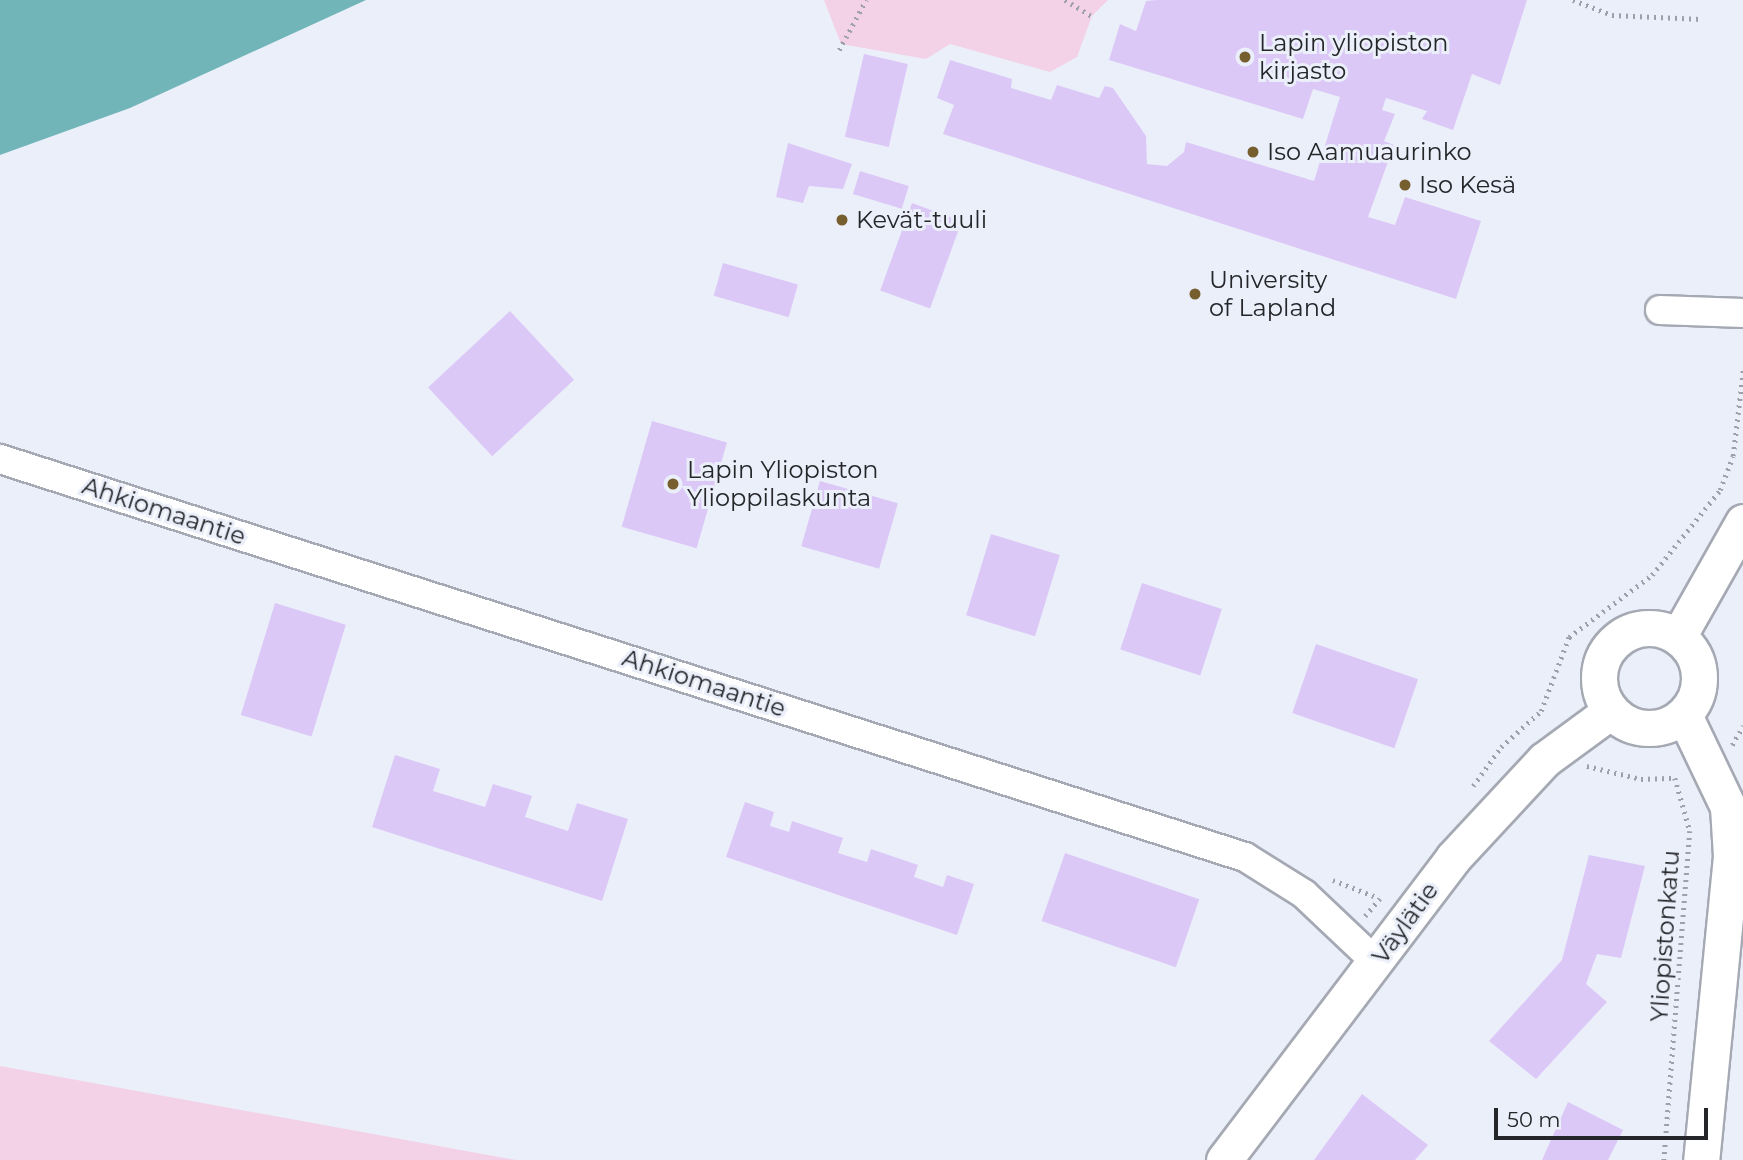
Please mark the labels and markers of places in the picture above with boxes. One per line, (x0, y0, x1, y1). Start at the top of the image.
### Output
place label: Lapin yliopiston kirjasto (1259, 29, 1449, 85)
marker: Lapin yliopiston kirjasto (1237, 49, 1253, 65)
place label: Iso Aamuaurinko (1267, 138, 1472, 166)
marker: Iso Aamuaurinko (1245, 144, 1261, 160)
place label: Iso Kesä (1419, 171, 1516, 199)
marker: Iso Kesä (1397, 177, 1413, 193)
place label: Kevät-tuuli (856, 206, 987, 234)
marker: Kevät-tuuli (834, 212, 850, 228)
place label: University of Lapland (1209, 266, 1336, 322)
marker: University of Lapland (1187, 286, 1203, 302)
place label: Lapin Yliopiston Ylioppilaskunta (687, 456, 878, 512)
marker: Lapin Yliopiston Ylioppilaskunta (665, 476, 681, 492)

